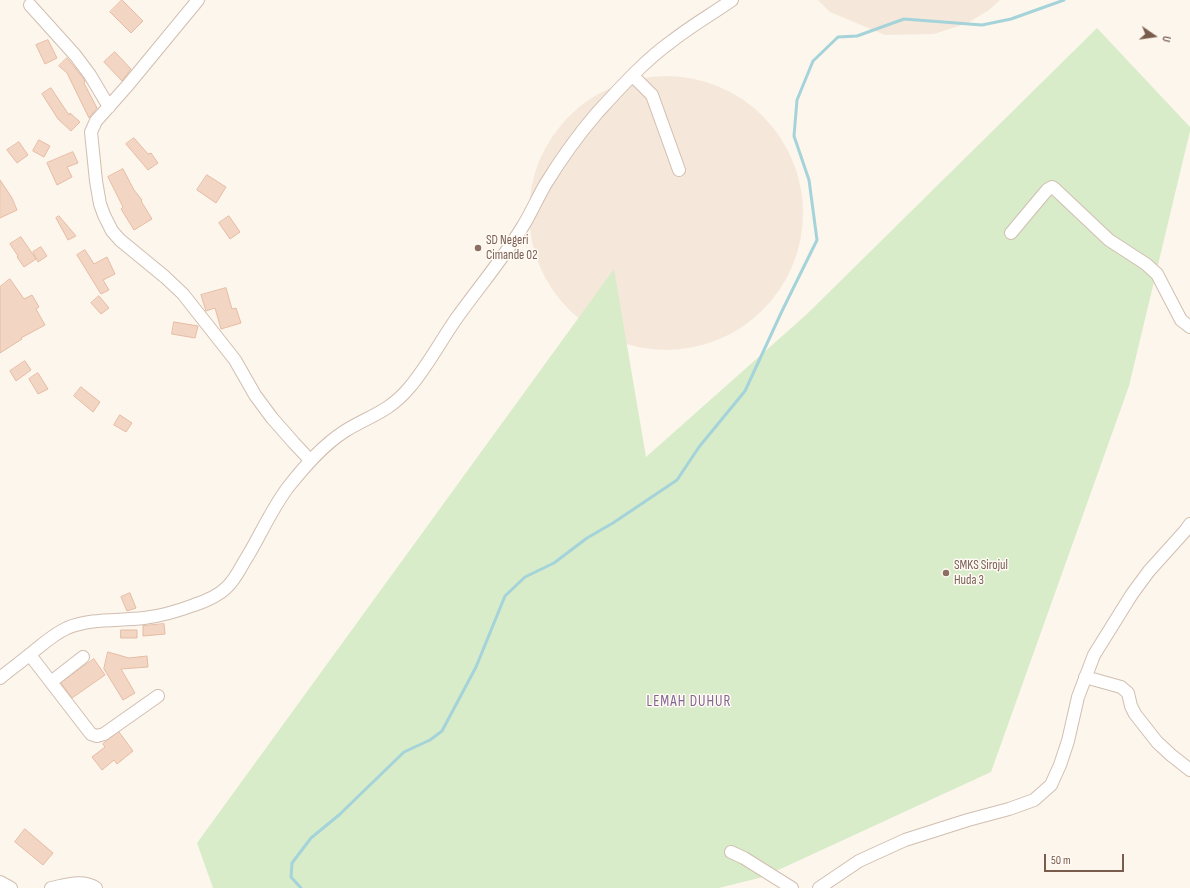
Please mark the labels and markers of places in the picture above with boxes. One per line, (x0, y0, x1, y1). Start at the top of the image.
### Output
place label: SD Negeri Cimande 02 (486, 233, 538, 264)
marker: SD Negeri Cimande 02 (473, 243, 483, 253)
place label: SMKS Sirojul Huda 3 (954, 558, 1008, 589)
marker: SMKS Sirojul Huda 3 (941, 568, 951, 578)

